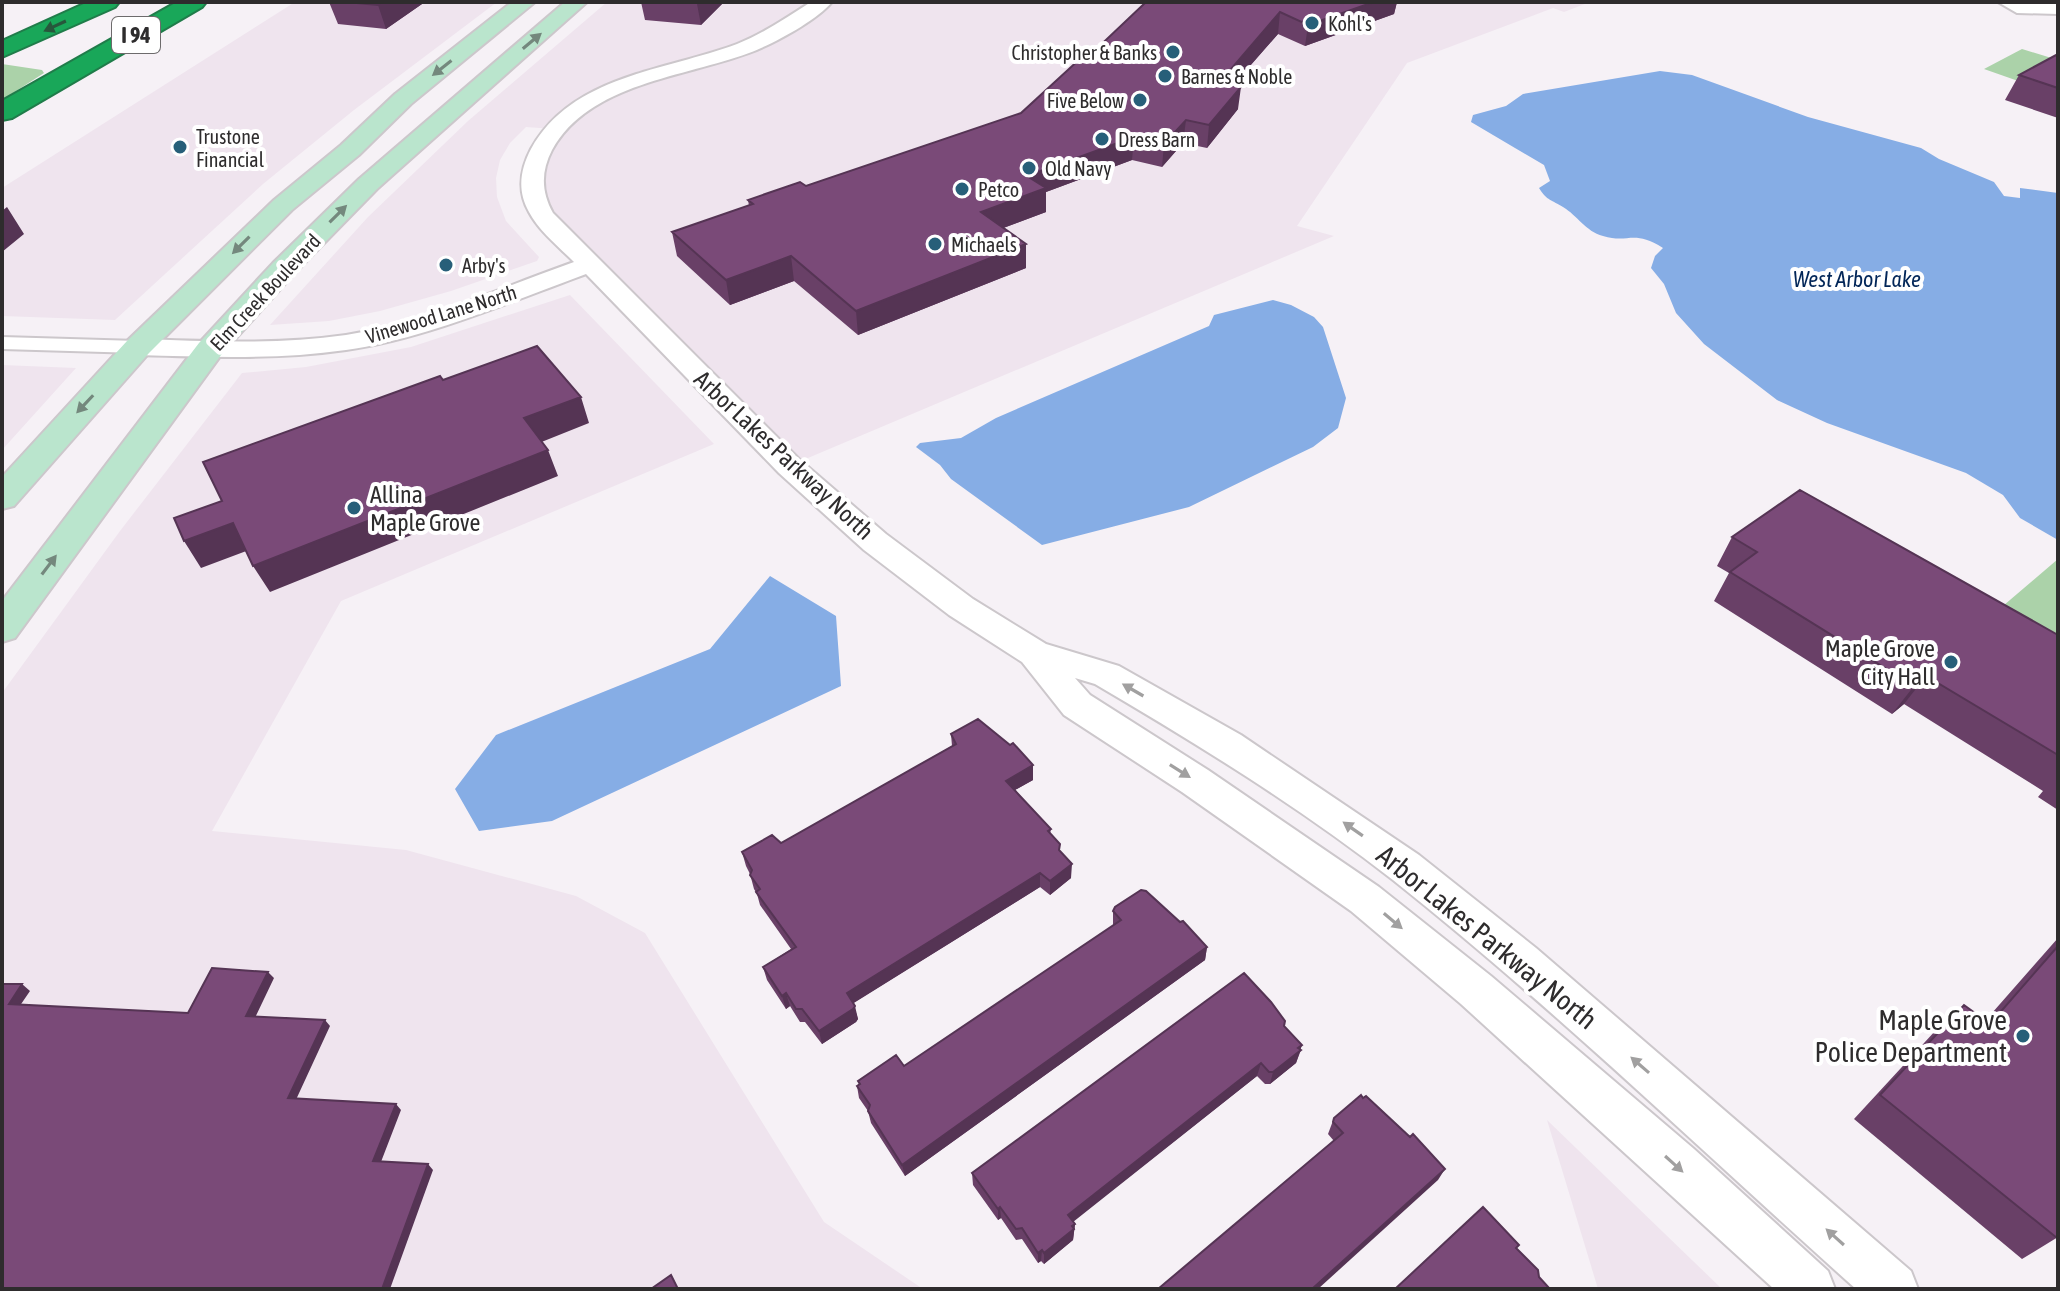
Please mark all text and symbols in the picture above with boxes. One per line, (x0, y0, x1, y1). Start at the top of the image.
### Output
place label: Kohl's (1328, 12, 1372, 35)
marker: Kohl's (1303, 14, 1321, 32)
road number: I 94 (112, 17, 160, 53)
one-way arrow (43, 19, 66, 33)
one-way arrow (522, 32, 542, 50)
place label: Christopher & Banks (1011, 41, 1157, 64)
marker: Christopher & Banks (1164, 43, 1182, 61)
one-way arrow (432, 59, 452, 76)
place label: Barnes & Noble (1181, 65, 1292, 88)
marker: Barnes & Noble (1156, 67, 1174, 85)
place label: Five Below (1047, 89, 1124, 112)
marker: Five Below (1131, 91, 1149, 109)
place label: Trustone Financial (196, 125, 265, 171)
place label: Dress Barn (1118, 128, 1195, 151)
marker: Dress Barn (1093, 130, 1111, 148)
marker: Trustone Financial (171, 138, 189, 156)
place label: Old Navy (1045, 157, 1112, 180)
marker: Old Navy (1020, 159, 1038, 177)
place label: Petco (978, 178, 1019, 201)
marker: Petco (953, 180, 971, 198)
one-way arrow (328, 205, 347, 224)
street label: Elm Creek Boulevard (205, 229, 325, 355)
place label: Michaels (951, 233, 1017, 256)
marker: Michaels (926, 235, 944, 253)
one-way arrow (232, 236, 251, 254)
place label: Arby's (462, 254, 506, 277)
marker: Arby's (437, 256, 455, 274)
water label: West Arbor Lake (1793, 266, 1921, 292)
street label: Vinewood Lane North (363, 280, 519, 348)
street label: Arbor Lakes Parkway North (689, 365, 879, 545)
one-way arrow (76, 394, 94, 413)
place label: Allina Maple Grove (370, 481, 480, 536)
marker: Allina Maple Grove (345, 499, 363, 517)
one-way arrow (40, 555, 56, 576)
place label: Maple Grove City Hall (1825, 635, 1936, 690)
marker: Maple Grove City Hall (1942, 653, 1960, 671)
one-way arrow (1122, 683, 1144, 697)
one-way arrow (1170, 764, 1191, 779)
one-way arrow (1342, 821, 1364, 837)
street label: Arbor Lakes Parkway North (1371, 839, 1603, 1035)
one-way arrow (1382, 912, 1402, 929)
place label: Maple Grove Police Department (1814, 1004, 2007, 1068)
marker: Maple Grove Police Department (2014, 1027, 2032, 1045)
one-way arrow (1631, 1057, 1651, 1074)
one-way arrow (1664, 1155, 1684, 1172)
one-way arrow (1825, 1229, 1844, 1247)

